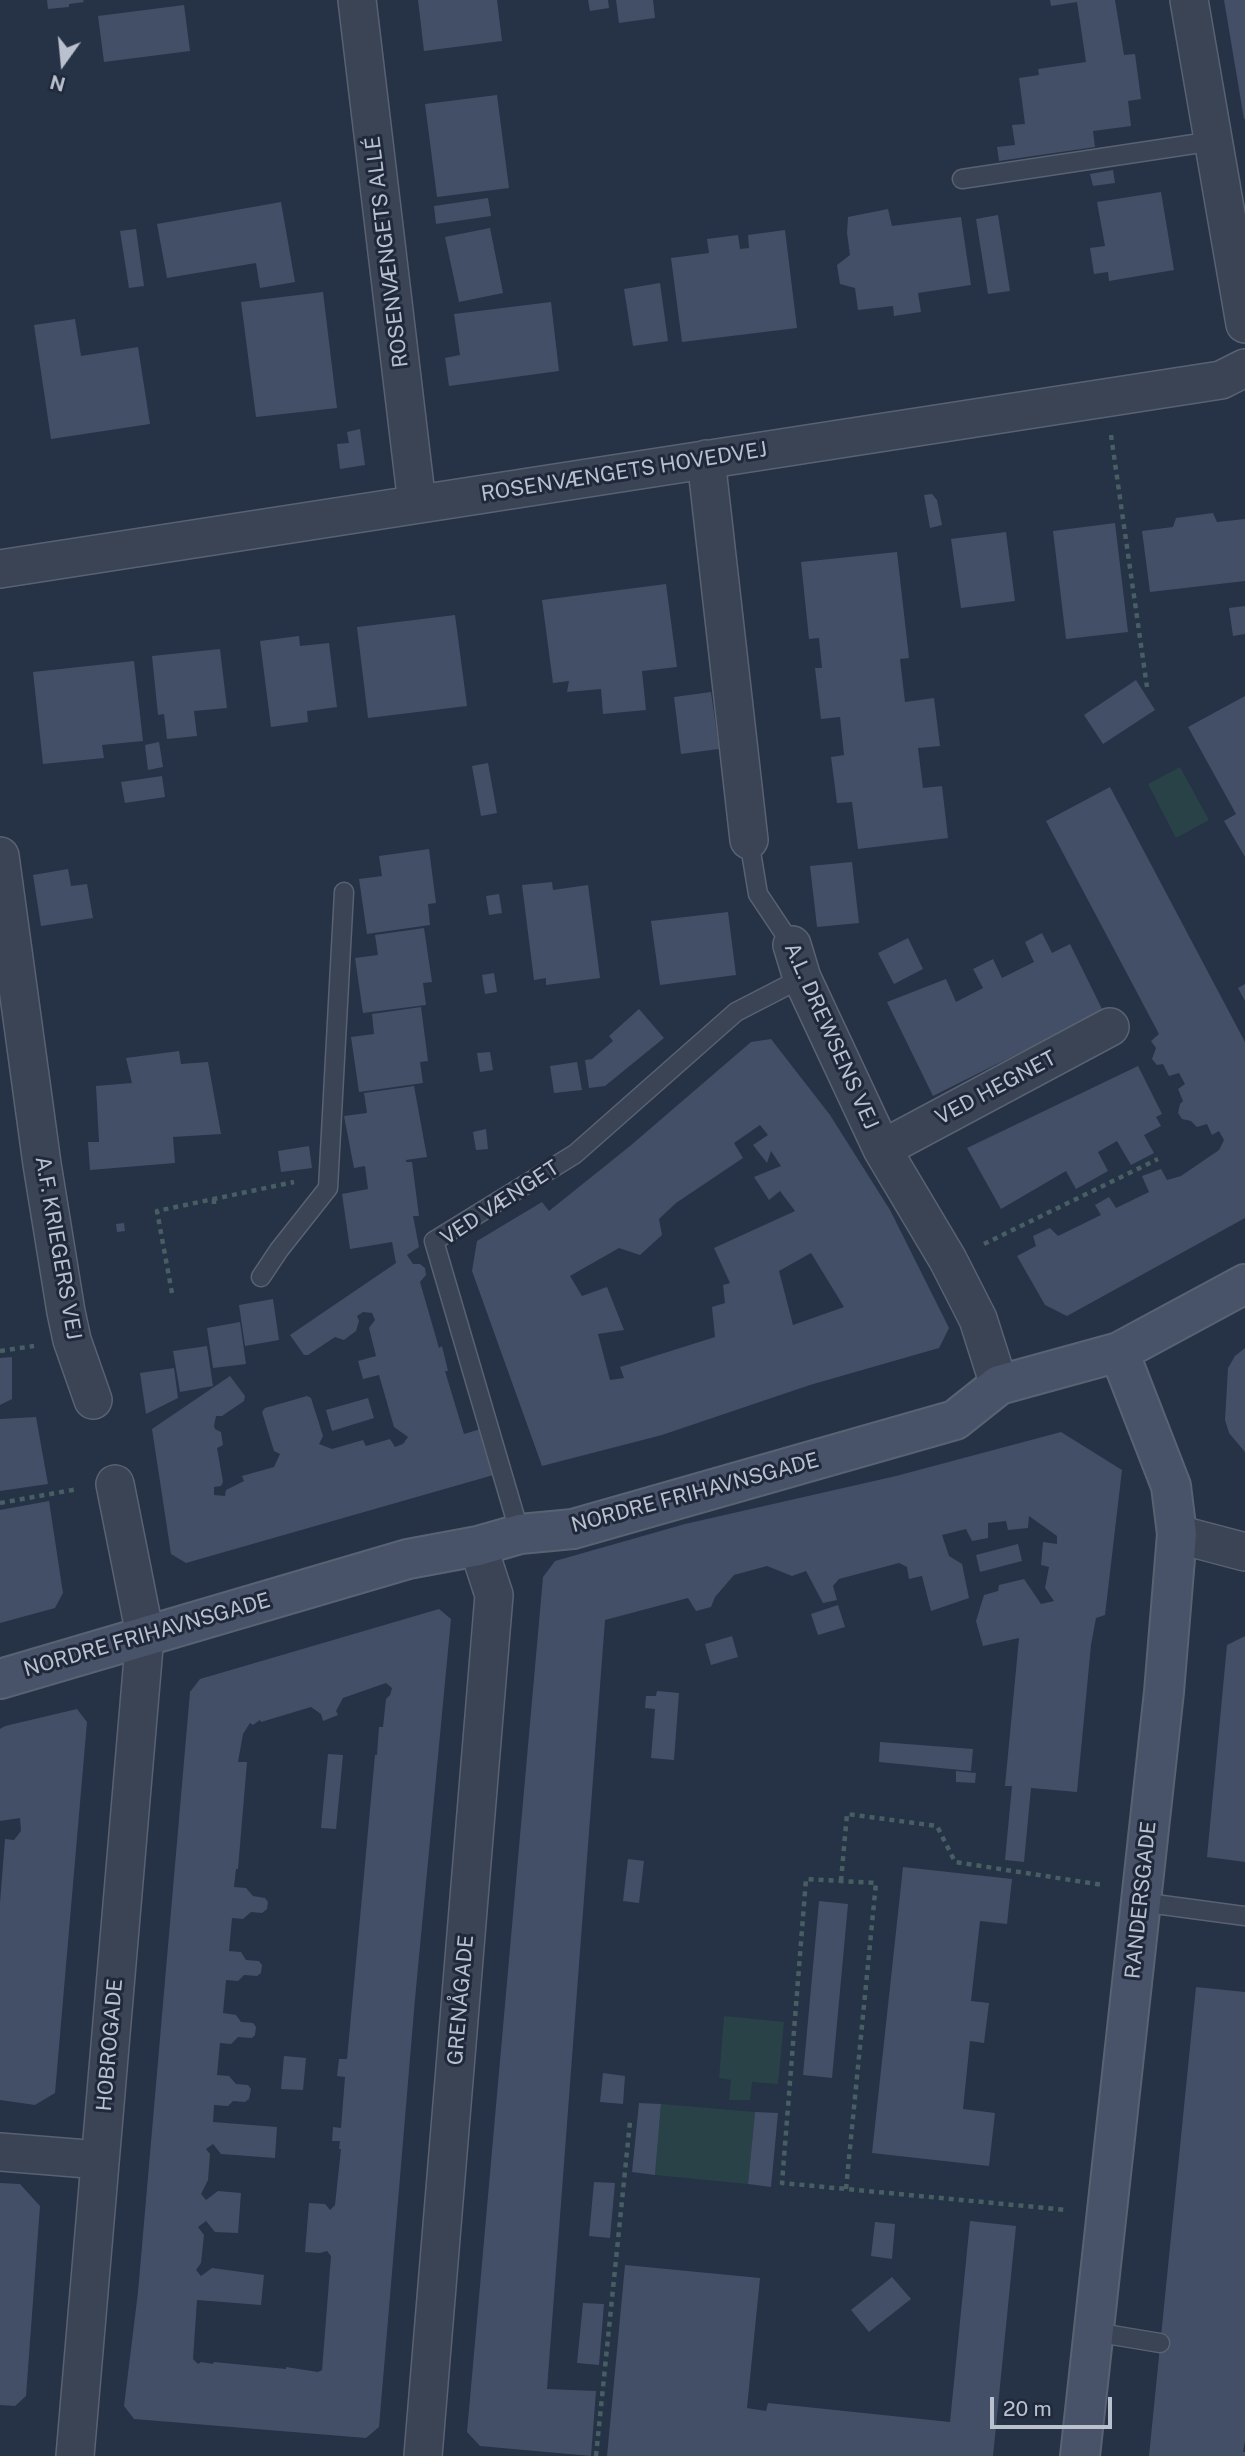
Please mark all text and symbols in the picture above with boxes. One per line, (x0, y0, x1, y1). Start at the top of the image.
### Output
north arrow (28, 28, 98, 98)
text: N (48, 71, 68, 96)
street label: ROSENVÆNGETS ALLÉ (360, 135, 414, 369)
street label: ROSENVÆNGETS HOVEDVEJ (479, 437, 769, 507)
street label: A.L. DREWSENS VEJ (779, 939, 883, 1133)
street label: VED HEGNET (931, 1046, 1061, 1130)
street label: A.F. KRIEGERS VEJ (29, 1154, 87, 1342)
street label: VED VÆNGET (436, 1155, 564, 1251)
street label: NORDRE FRIHAVNSGADE (568, 1448, 822, 1538)
street label: NORDRE FRIHAVNSGADE (21, 1588, 273, 1682)
street label: RANDERSGADE (1120, 1820, 1162, 1980)
street label: GRENÅGADE (443, 1934, 479, 2066)
street label: HOBROGADE (92, 1978, 128, 2112)
scale bar (993, 2382, 1116, 2426)
text: 20 m (1003, 2396, 1052, 2421)

